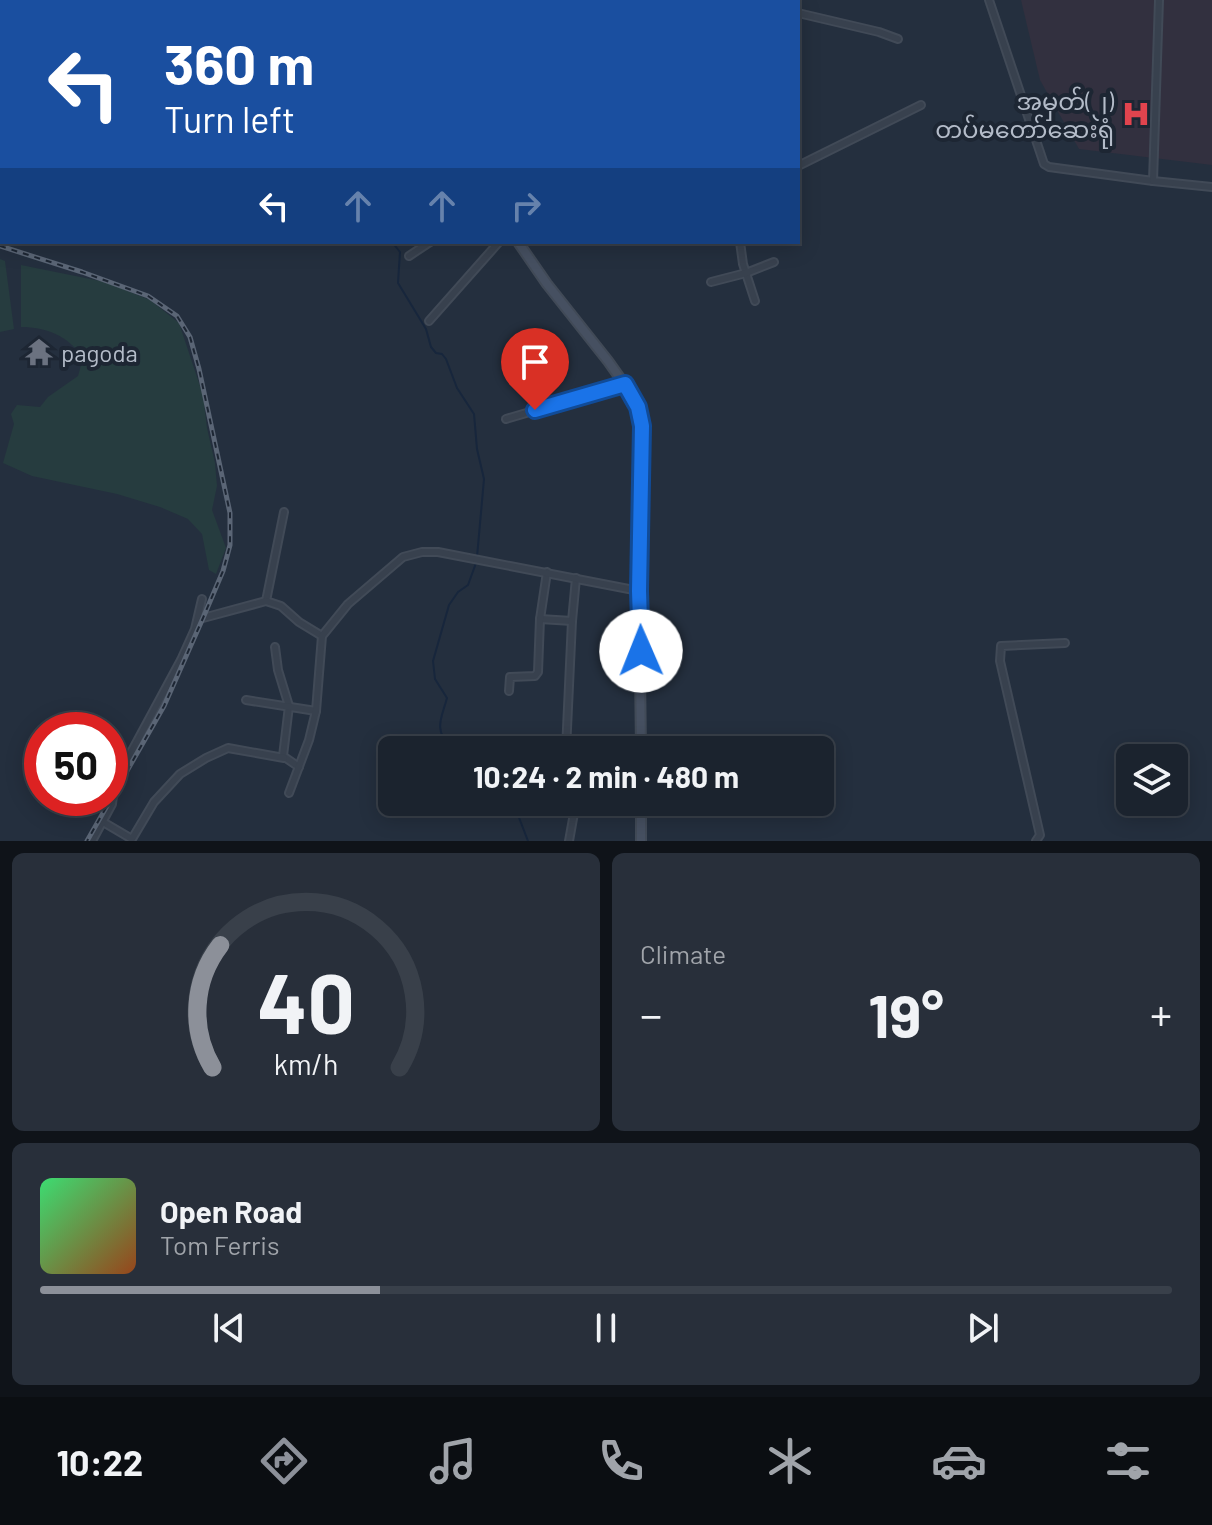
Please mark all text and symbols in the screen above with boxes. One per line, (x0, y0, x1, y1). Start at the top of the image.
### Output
text: 360 m (164, 29, 314, 96)
icon: left (32, 32, 136, 136)
place label: အမှတ်(၂) တပ်မတော်ဆေးရုံ (935, 86, 1115, 149)
text: Turn left (164, 97, 295, 140)
hospital icon: အမှတ်(၂) တပ်မတော်ဆေးရုံ (1121, 99, 1151, 129)
icon: left (252, 184, 296, 228)
icon: ahead (336, 184, 380, 228)
icon: ahead (420, 184, 464, 228)
icon: right (504, 184, 548, 228)
pin (501, 328, 569, 410)
temple icon: pagoda (24, 337, 54, 367)
place label: pagoda (61, 338, 138, 367)
icon: arrive (513, 340, 557, 384)
position arrow (599, 609, 683, 693)
speed limit sign: 50 (24, 712, 128, 816)
map controls (1116, 744, 1188, 816)
button: layers (1116, 744, 1188, 816)
text: 10:24 · 2 min · 480 m (473, 758, 739, 794)
text: Climate (640, 938, 726, 969)
text: 40 (257, 951, 355, 1051)
text: 19° (868, 978, 944, 1050)
text: − (640, 987, 662, 1040)
text: + (1150, 987, 1172, 1040)
text: km/h (274, 1046, 338, 1081)
text: Open Road (160, 1193, 302, 1229)
text: Tom Ferris (160, 1229, 280, 1260)
icon: previous (207, 1306, 251, 1350)
icon: pause (584, 1306, 628, 1350)
icon: next (961, 1306, 1005, 1350)
icon: directions (256, 1433, 312, 1489)
icon: music (425, 1433, 481, 1489)
icon: phone (593, 1433, 649, 1489)
icon: climate (762, 1433, 818, 1489)
icon: car (931, 1433, 987, 1489)
icon: filters (1100, 1433, 1156, 1489)
text: 10:22 (56, 1440, 143, 1483)

